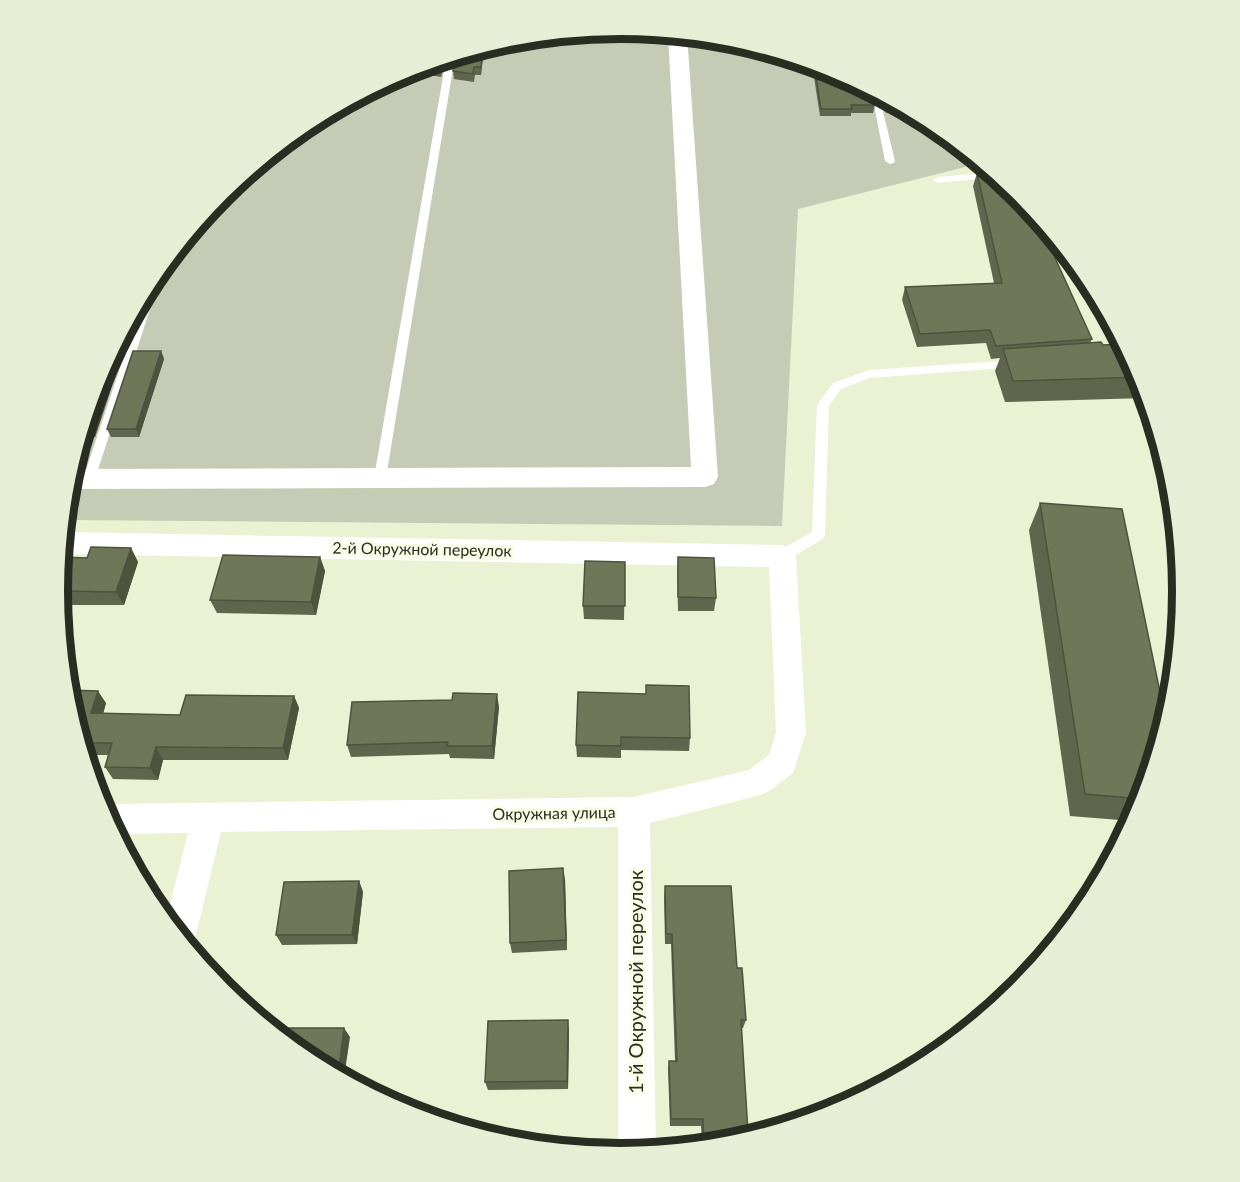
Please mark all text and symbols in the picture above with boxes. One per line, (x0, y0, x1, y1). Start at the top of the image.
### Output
street label: 2-й Окружной переулок (332, 537, 513, 560)
street label: Окружная улица (492, 802, 616, 823)
street label: 1-й Окружной переулок (623, 869, 647, 1094)

